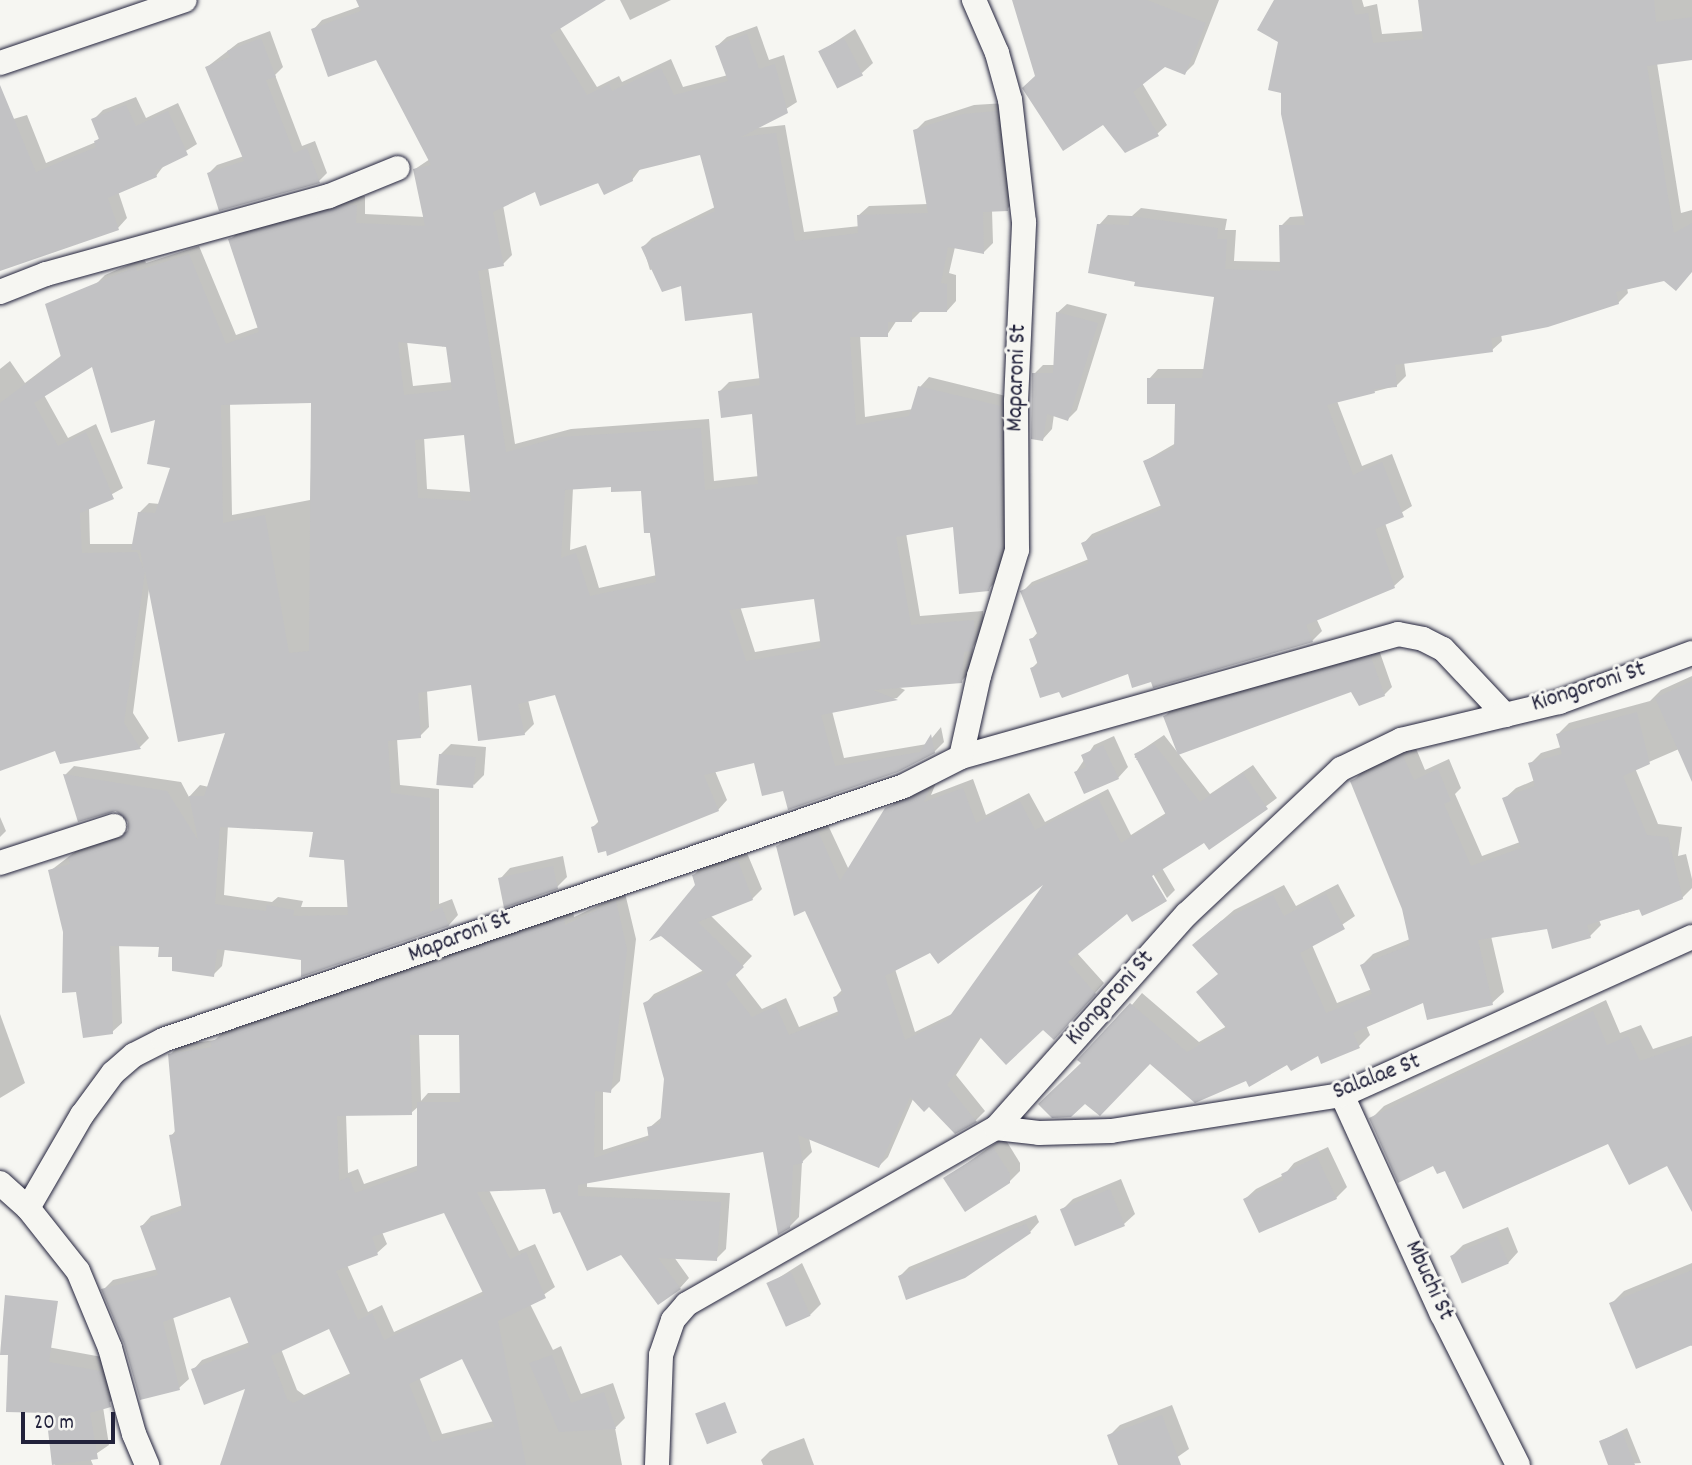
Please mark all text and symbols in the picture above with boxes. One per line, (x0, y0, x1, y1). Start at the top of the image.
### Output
street label: Maparoni St (1002, 324, 1034, 432)
street label: Kiongoroni St (1528, 656, 1650, 720)
street label: Maparoni St (405, 905, 515, 971)
street label: Kiongoroni St (1061, 945, 1161, 1053)
street label: Salalae St (1329, 1048, 1425, 1108)
street label: Mbuchi St (1397, 1237, 1459, 1325)
scale bar (24, 1398, 119, 1442)
text: 20 m (34, 1409, 74, 1439)

